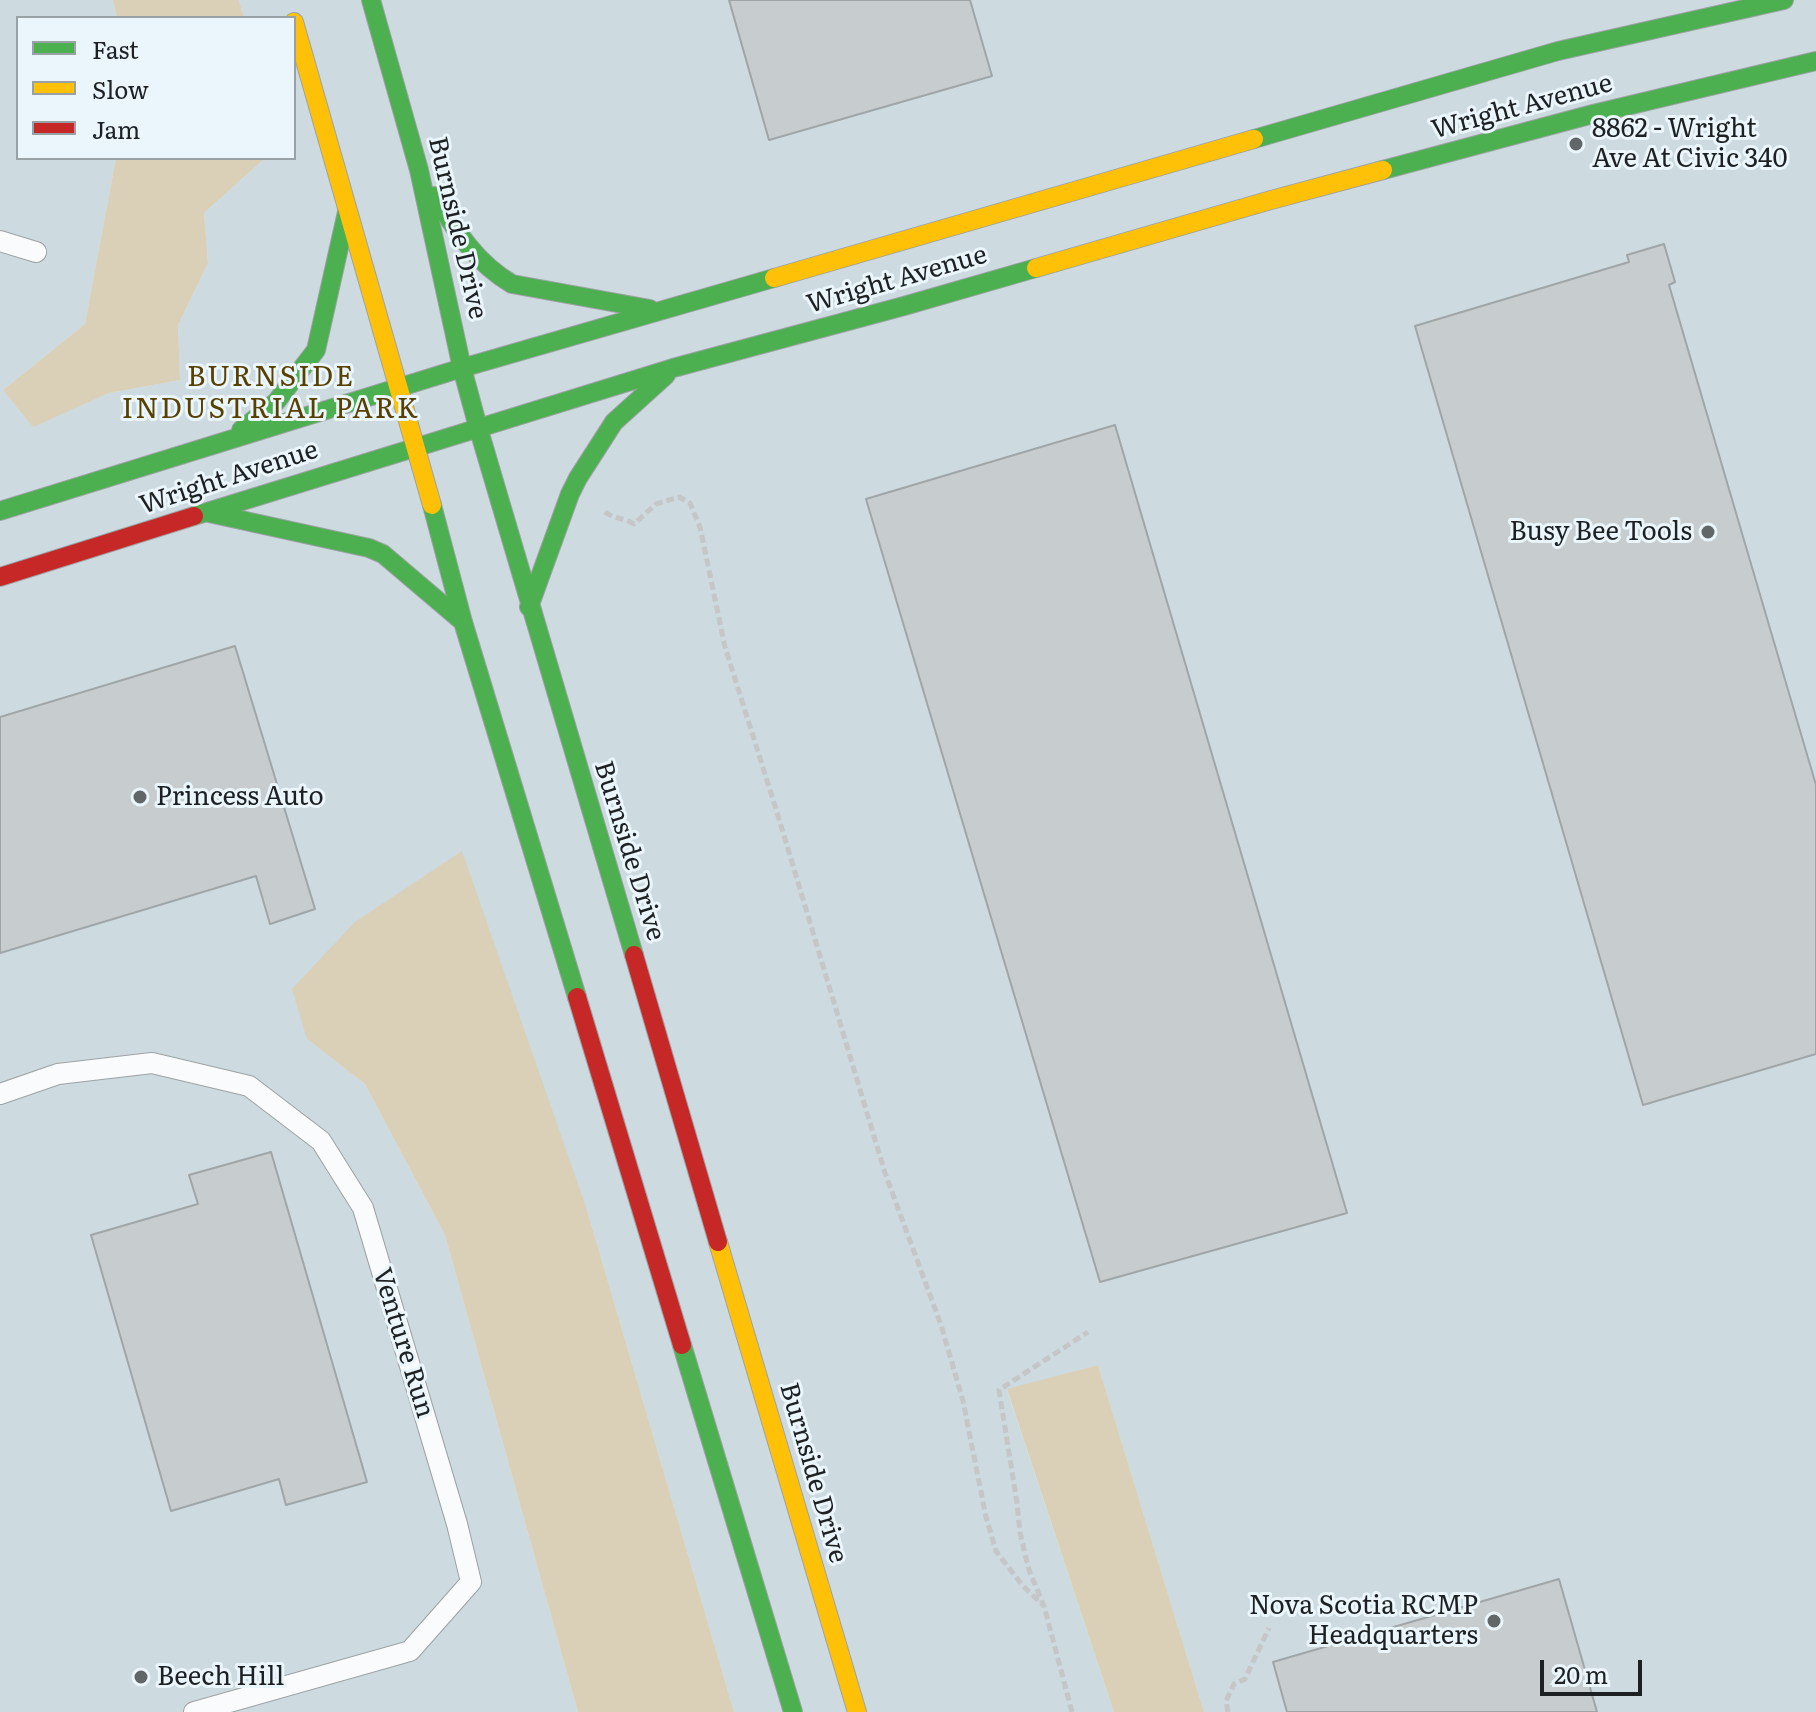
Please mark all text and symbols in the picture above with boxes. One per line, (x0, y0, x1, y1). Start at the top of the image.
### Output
legend (16, 16, 296, 160)
text: Fast (92, 31, 139, 66)
street label: Wright Avenue (1428, 68, 1616, 146)
text: Slow (92, 71, 149, 106)
text: Jam (92, 111, 140, 146)
place label: 8862 - Wright Ave At Civic 340 (1592, 113, 1787, 174)
street label: Burnside Drive (421, 134, 493, 322)
marker: 8862 - Wright Ave At Civic 340 (1567, 135, 1585, 153)
street label: Wright Avenue (803, 239, 991, 321)
district label: BURNSIDE INDUSTRIAL PARK (122, 361, 420, 427)
street label: Wright Avenue (136, 434, 322, 522)
place label: Busy Bee Tools (1509, 516, 1692, 548)
marker: Busy Bee Tools (1699, 523, 1717, 541)
street label: Burnside Drive (587, 758, 671, 944)
place label: Princess Auto (156, 781, 324, 813)
marker: Princess Auto (131, 788, 149, 806)
street label: Venture Run (365, 1264, 441, 1422)
street label: Burnside Drive (772, 1379, 854, 1567)
place label: Nova Scotia RCMP Headquarters (1249, 1590, 1478, 1652)
marker: Nova Scotia RCMP Headquarters (1485, 1612, 1503, 1630)
scale bar (1544, 1644, 1646, 1694)
text: 20 m (1554, 1656, 1608, 1691)
place label: Beech Hill (157, 1661, 284, 1693)
marker: Beech Hill (132, 1668, 150, 1686)

